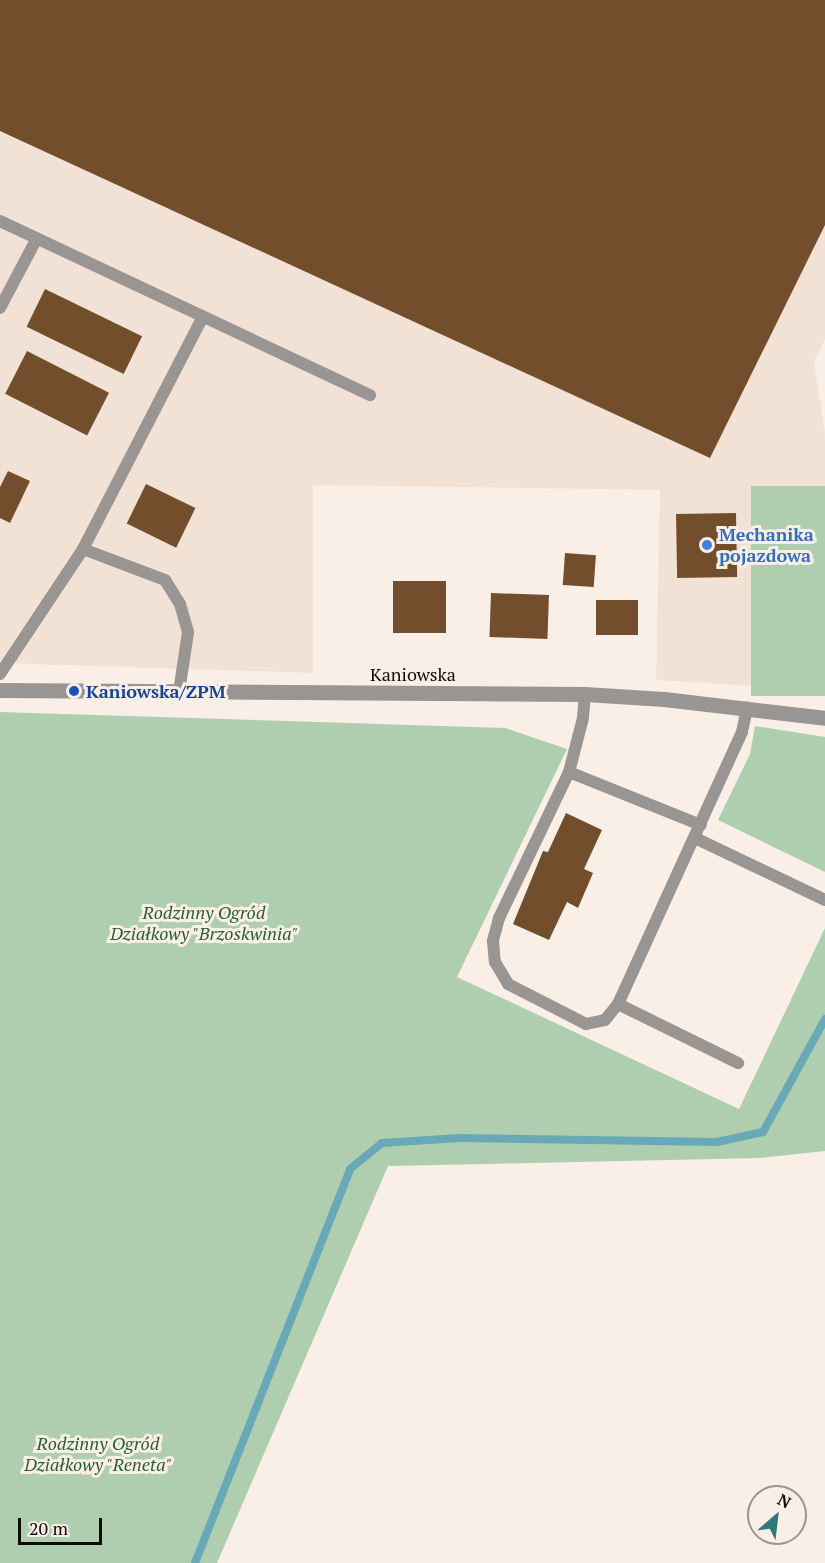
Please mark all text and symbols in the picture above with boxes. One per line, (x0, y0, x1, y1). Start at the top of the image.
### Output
place label: Mechanika pojazdowa (719, 524, 814, 566)
marker: Mechanika pojazdowa (700, 538, 714, 552)
street label: Kaniowska (370, 663, 456, 685)
place label: Kaniowska/ZPM (86, 680, 225, 702)
marker: Kaniowska/ZPM (67, 684, 81, 698)
park label: Rodzinny Ogród Działkowy "Brzoskwinia" (110, 902, 298, 944)
park label: Rodzinny Ogród Działkowy "Reneta" (24, 1433, 172, 1476)
north arrow (747, 1485, 807, 1545)
text: N (774, 1488, 795, 1513)
scale bar (21, 1506, 105, 1544)
text: 20 m (29, 1516, 68, 1540)

